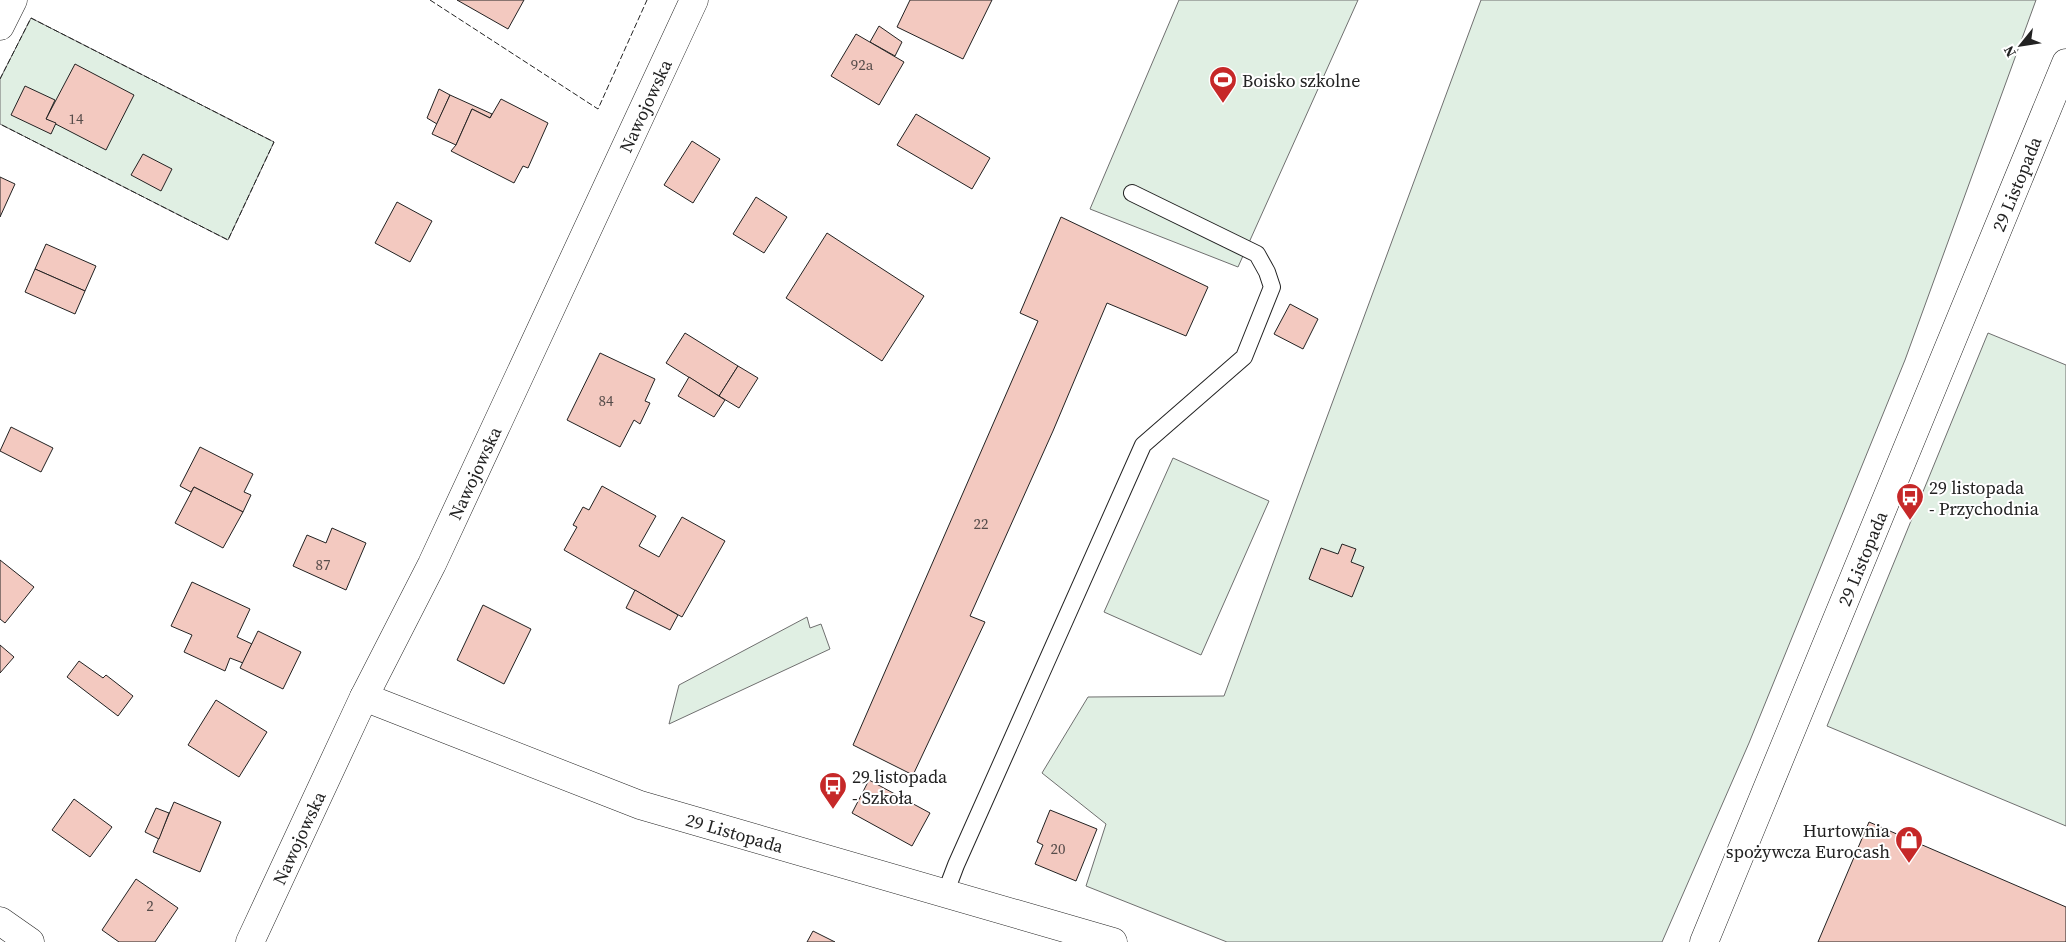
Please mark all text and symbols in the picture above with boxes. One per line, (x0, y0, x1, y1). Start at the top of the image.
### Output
north arrow (1996, 20, 2046, 70)
text: N (1999, 42, 2021, 61)
street label: Nawojowska (612, 54, 678, 156)
house number: 92a (851, 54, 874, 75)
sports icon: Boisko szkolne (1208, 65, 1238, 104)
place label: Boisko szkolne (1242, 68, 1360, 93)
house number: 14 (68, 108, 84, 129)
street label: 29 Listopada (1986, 132, 2047, 235)
house number: 84 (598, 390, 614, 411)
street label: Nawojowska (442, 421, 507, 524)
place label: 29 listopada - Przychodnia (1929, 475, 2040, 521)
bus stop icon: 29 listopada - Przychodnia (1895, 482, 1925, 521)
street label: 29 Listopada (1831, 506, 1893, 610)
house number: 22 (973, 513, 989, 534)
house number: 87 (315, 554, 331, 575)
place label: 29 listopada - Szkoła (852, 764, 948, 810)
bus stop icon: 29 listopada - Szkoła (818, 771, 848, 810)
street label: Nawojowska (266, 786, 331, 888)
street label: 29 Listopada (683, 806, 787, 859)
place label: Hurtownia spożywcza Eurocash (1726, 818, 1891, 864)
shop icon: Hurtownia spożywcza Eurocash (1894, 825, 1924, 864)
house number: 20 (1050, 838, 1066, 859)
house number: 2 (146, 895, 154, 916)

